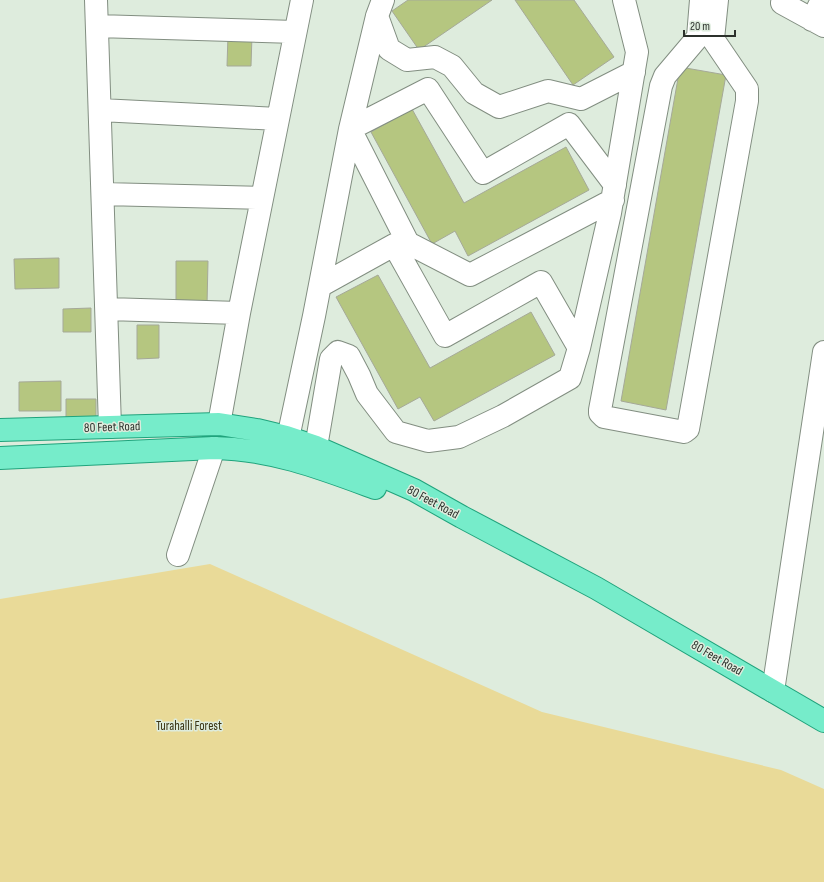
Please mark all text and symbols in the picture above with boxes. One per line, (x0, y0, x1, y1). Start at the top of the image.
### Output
scale bar (684, 12, 735, 38)
text: 20 m (690, 19, 710, 34)
street label: 80 Feet Road (84, 418, 140, 436)
street label: 80 Feet Road (404, 482, 462, 522)
street label: 80 Feet Road (689, 637, 745, 679)
park label: Turahalli Forest (156, 718, 222, 734)

